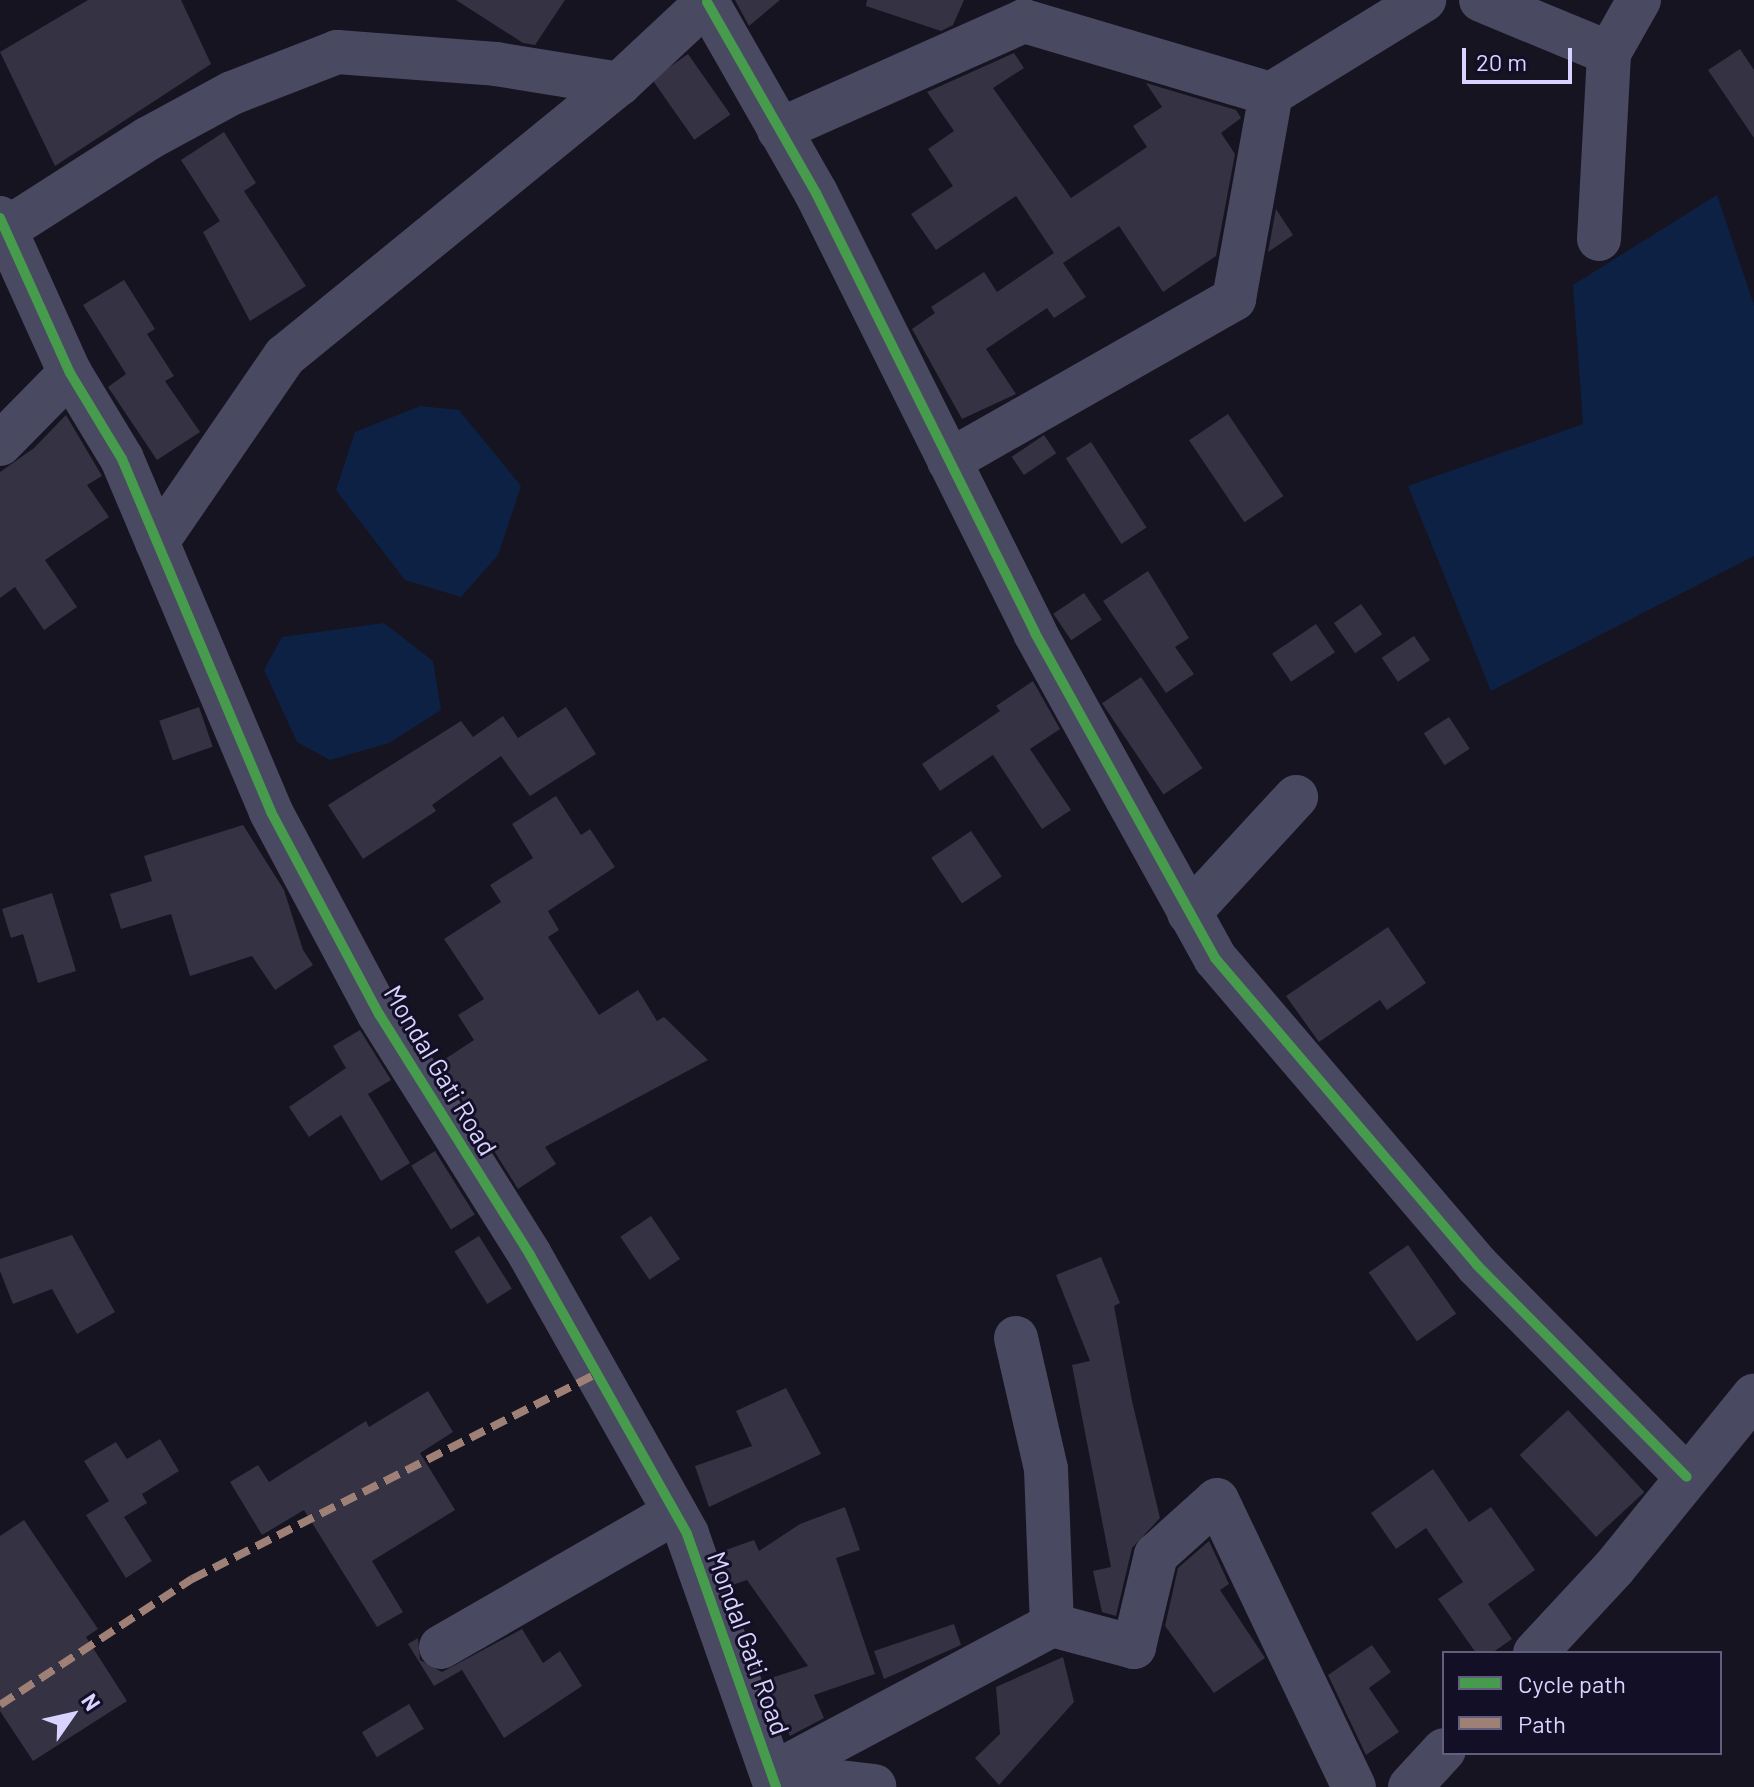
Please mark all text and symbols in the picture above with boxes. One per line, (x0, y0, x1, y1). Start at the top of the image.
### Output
scale bar (1466, 32, 1576, 82)
text: 20 m (1476, 47, 1527, 76)
street label: Mondal Gati Road (378, 979, 504, 1161)
street label: Mondal Gati Road (701, 1547, 797, 1739)
legend (1442, 1651, 1722, 1755)
text: Cycle path (1518, 1669, 1626, 1698)
north arrow (32, 1675, 112, 1755)
text: N (77, 1688, 107, 1715)
text: Path (1518, 1709, 1566, 1738)

